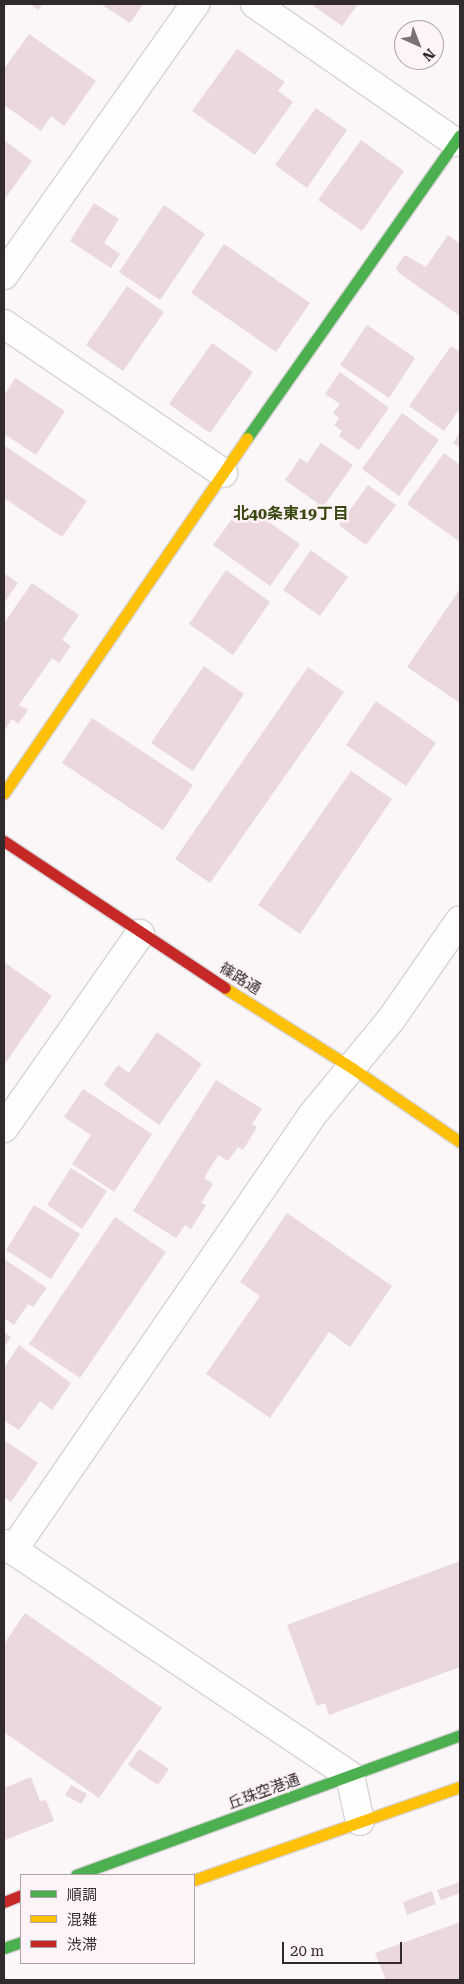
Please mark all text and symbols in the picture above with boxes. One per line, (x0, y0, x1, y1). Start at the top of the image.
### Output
north arrow (394, 20, 444, 70)
text: N (419, 46, 438, 65)
district label: 北40条東19丁目 (233, 504, 349, 524)
street label: 篠路通 (216, 959, 264, 999)
street label: 丘珠空港通 (226, 1771, 302, 1813)
legend (20, 1874, 195, 1964)
text: 順調 (67, 1886, 97, 1904)
text: 混雑 (67, 1911, 97, 1929)
scale bar (284, 1932, 404, 1964)
text: 渋滞 (67, 1936, 97, 1954)
text: 20 m (290, 1942, 324, 1960)

